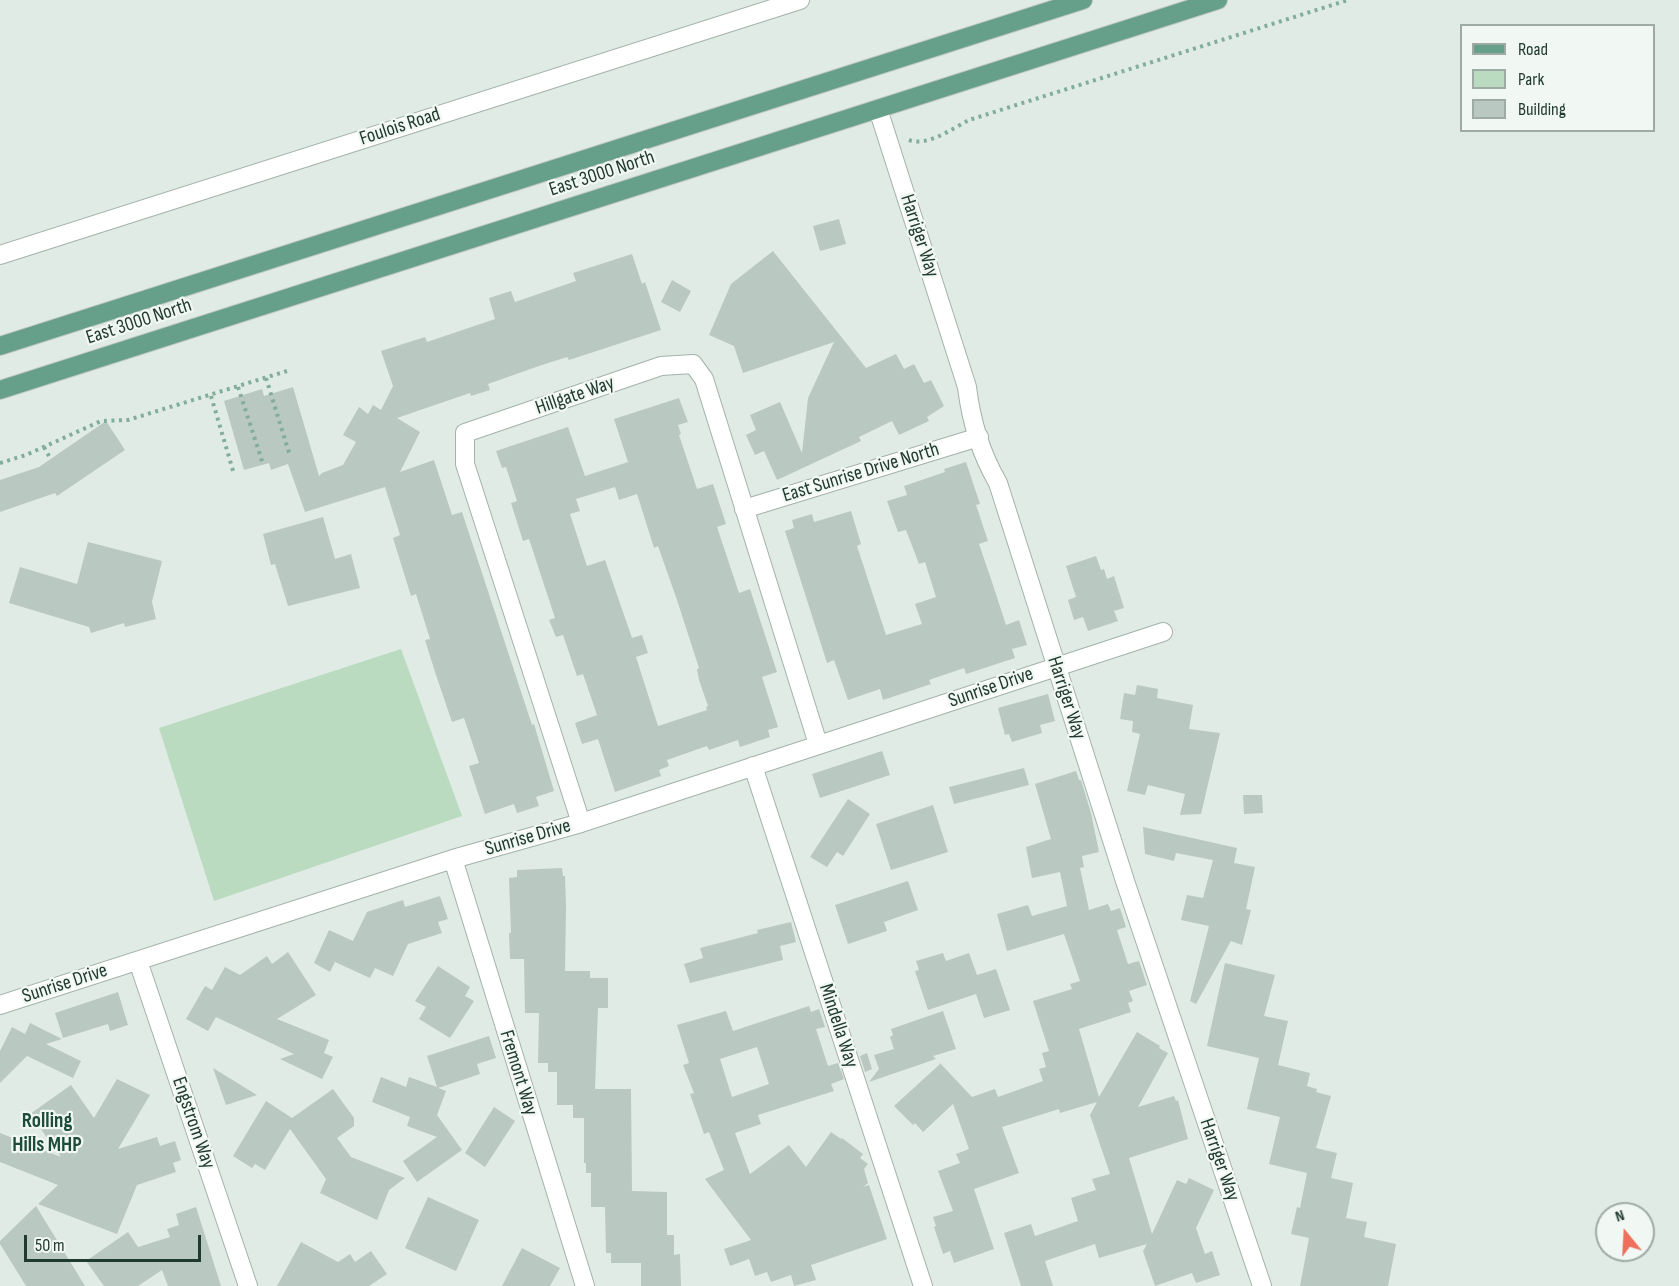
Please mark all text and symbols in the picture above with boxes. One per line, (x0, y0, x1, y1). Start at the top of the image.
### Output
legend (1460, 24, 1655, 132)
text: Road (1518, 39, 1548, 60)
text: Park (1518, 69, 1544, 90)
text: Building (1518, 99, 1566, 120)
street label: Foulois Road (357, 103, 443, 151)
street label: East 3000 North (546, 146, 658, 202)
street label: Harriger Way (894, 192, 944, 280)
street label: East 3000 North (83, 294, 195, 350)
street label: Hillgate Way (532, 371, 618, 421)
street label: East Sunrise Drive North (780, 438, 942, 508)
street label: Harriger Way (1041, 654, 1091, 742)
street label: Sunrise Drive (945, 662, 1037, 714)
street label: Sunrise Drive (482, 814, 574, 862)
street label: Sunrise Drive (19, 959, 111, 1009)
street label: Mindella Way (813, 981, 863, 1071)
street label: Fremont Way (494, 1027, 542, 1119)
street label: Engstrom Way (166, 1074, 220, 1172)
district label: Rolling Hills MHP (12, 1109, 82, 1159)
street label: Harriger Way (1194, 1116, 1244, 1204)
north arrow (1595, 1202, 1655, 1262)
text: N (1613, 1206, 1627, 1227)
scale bar (27, 1223, 204, 1261)
text: 50 m (35, 1235, 65, 1256)

